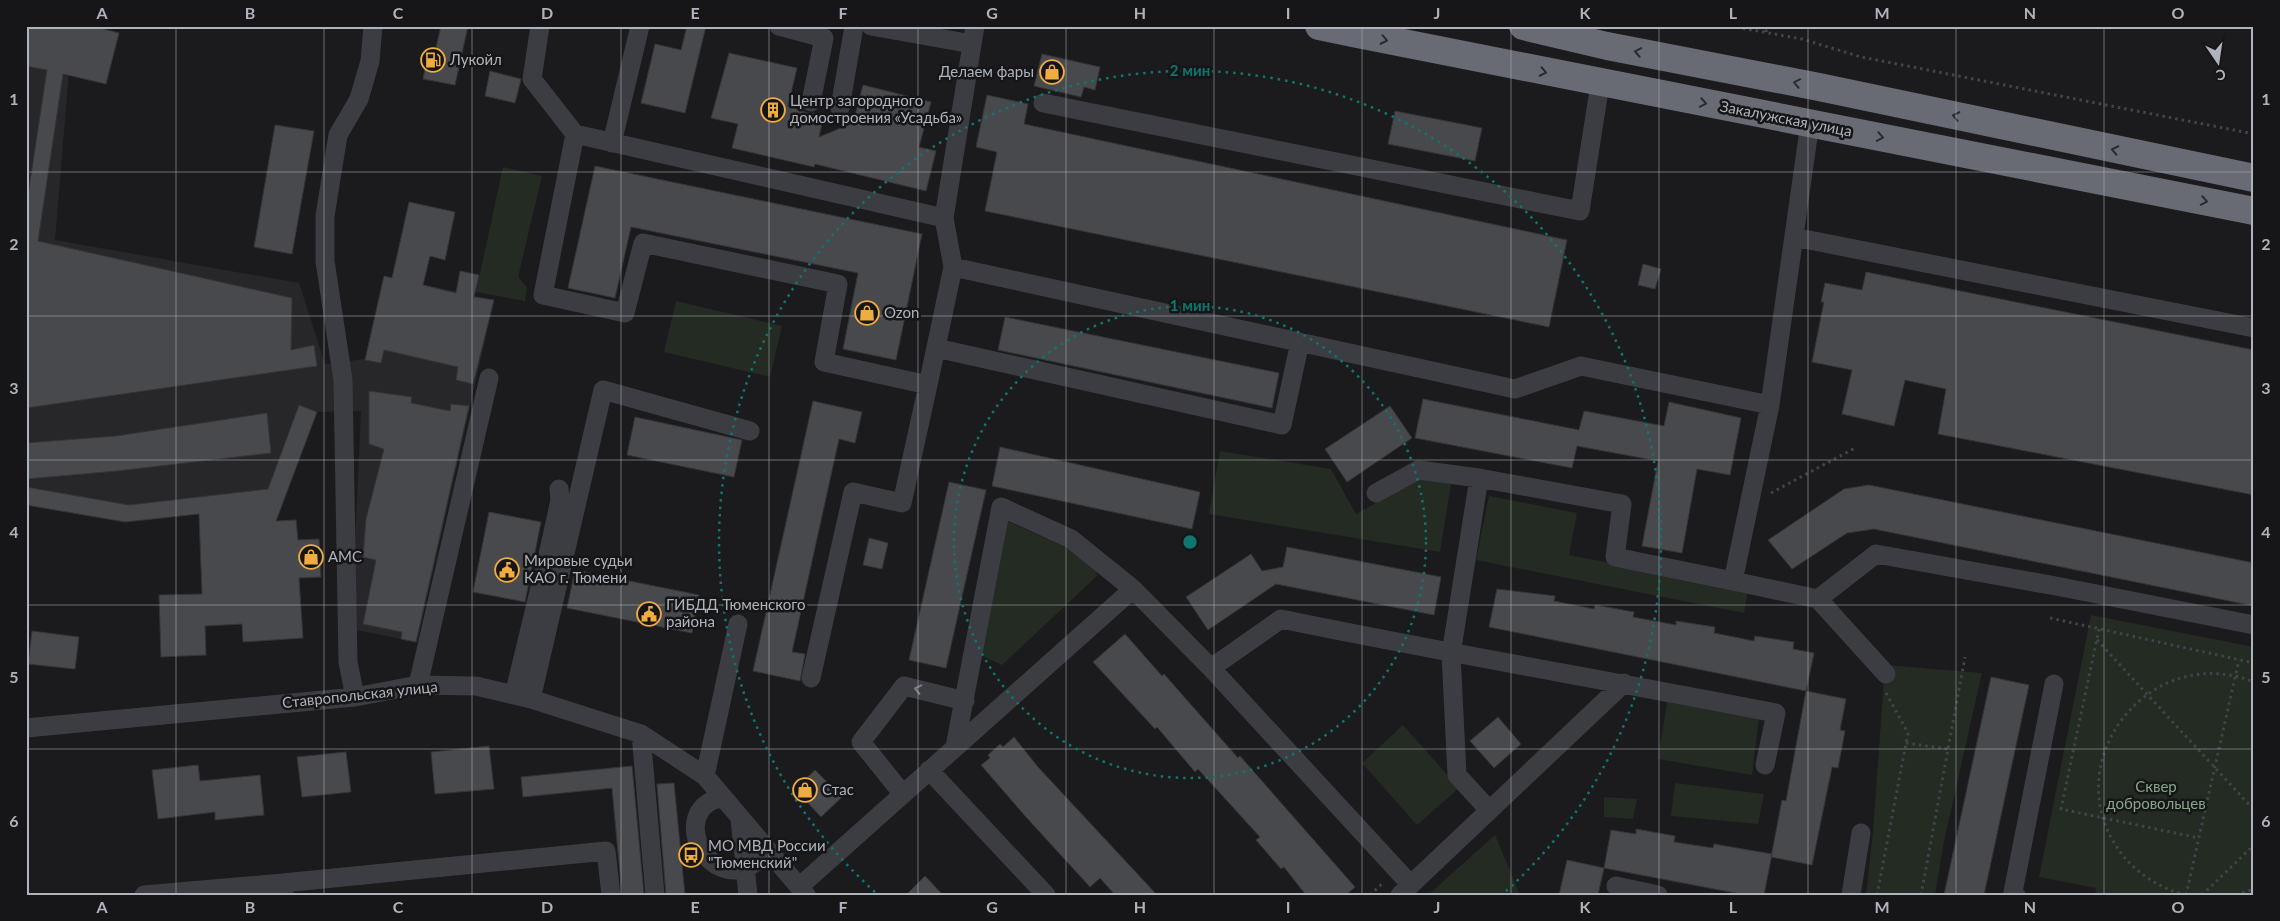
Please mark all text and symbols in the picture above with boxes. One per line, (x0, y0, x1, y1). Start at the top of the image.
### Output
text: A (95, 3, 108, 22)
text: B (245, 3, 255, 22)
text: C (393, 3, 404, 22)
text: D (541, 3, 553, 22)
text: E (690, 3, 700, 22)
text: F (838, 3, 848, 22)
text: G (986, 3, 998, 22)
text: H (1134, 3, 1146, 22)
text: I (1286, 3, 1290, 22)
text: J (1434, 3, 1440, 22)
text: K (1580, 3, 1592, 22)
text: L (1729, 3, 1738, 22)
text: M (1874, 3, 1890, 22)
text: N (2024, 3, 2036, 22)
text: O (2172, 3, 2185, 22)
one-way arrow (1380, 34, 1388, 44)
north arrow (2192, 38, 2242, 88)
fuel station icon: Лукойл (420, 47, 446, 73)
one-way arrow (1633, 47, 1642, 57)
place label: Лукойл (449, 50, 502, 68)
shop icon: Делаем фары (1039, 59, 1065, 85)
text: 2 мин (1170, 61, 1210, 79)
place label: Делаем фары (939, 62, 1034, 80)
one-way arrow (1539, 66, 1548, 77)
text: С (2214, 66, 2227, 85)
one-way arrow (1793, 78, 1801, 89)
text: 1 (9, 89, 19, 108)
text: 1 (2261, 89, 2271, 108)
place label: Центр загородного домостроения «Усадьба» (790, 91, 962, 126)
street label: Закалужская улица (1719, 96, 1854, 140)
building icon: Центр загородного домостроения «Усадьба» (760, 97, 786, 123)
one-way arrow (1698, 97, 1707, 107)
one-way arrow (1952, 112, 1961, 122)
one-way arrow (1875, 131, 1884, 141)
one-way arrow (2111, 145, 2119, 156)
one-way arrow (2199, 196, 2208, 206)
text: 2 (9, 234, 19, 253)
text: 2 (2261, 234, 2271, 253)
text: 1 мин (1170, 296, 1210, 314)
shop icon: Ozon (854, 300, 880, 326)
place label: Ozon (884, 303, 919, 321)
text: 3 (9, 378, 19, 397)
text: 3 (2261, 378, 2271, 397)
text: 4 (9, 522, 19, 541)
text: 4 (2261, 522, 2271, 541)
centre of rings (1181, 533, 1199, 551)
shop icon: АМС (298, 544, 324, 570)
place label: АМС (328, 547, 362, 565)
place label: Мировые судьи КАО г. Тюмени (524, 551, 633, 586)
public building icon: Мировые судьи КАО г. Тюмени (494, 557, 520, 583)
place label: ГИБДД Тюменского района (666, 595, 806, 630)
public building icon: ГИБДД Тюменского района (636, 601, 662, 627)
text: 5 (9, 667, 19, 686)
text: 5 (2261, 667, 2271, 686)
street label: Ставропольская улица (281, 677, 439, 711)
one-way arrow (913, 684, 922, 695)
shop icon: Стас (792, 777, 818, 803)
park label: Сквер добровольцев (2106, 777, 2206, 812)
place label: Стас (822, 780, 854, 798)
text: 6 (9, 811, 19, 830)
text: 6 (2261, 811, 2271, 830)
place label: МО МВД России "Тюменский" (708, 836, 826, 871)
bus stop icon: МО МВД России "Тюменский" (678, 842, 704, 868)
text: A (95, 897, 108, 916)
text: B (245, 897, 255, 916)
text: C (393, 897, 404, 916)
text: D (541, 897, 553, 916)
text: E (690, 897, 700, 916)
text: F (838, 897, 848, 916)
text: G (986, 897, 998, 916)
text: H (1134, 897, 1146, 916)
text: I (1286, 897, 1290, 916)
text: J (1434, 897, 1440, 916)
text: K (1580, 897, 1592, 916)
text: L (1729, 897, 1738, 916)
text: M (1874, 897, 1890, 916)
text: N (2024, 897, 2036, 916)
text: O (2172, 897, 2185, 916)

